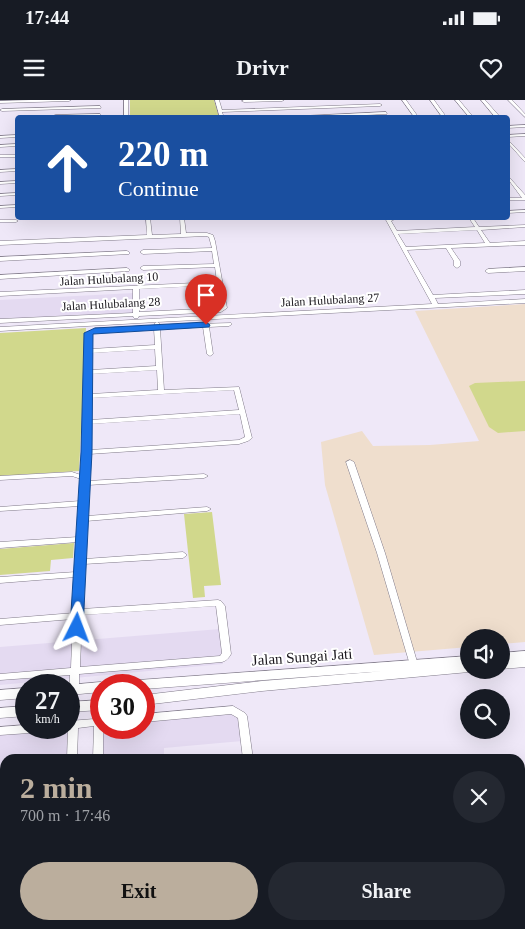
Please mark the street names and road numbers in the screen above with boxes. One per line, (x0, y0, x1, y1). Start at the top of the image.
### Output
street label: Jalan Hulubalang 10 (59, 269, 159, 289)
street label: Jalan Hulubalang 27 (280, 290, 380, 310)
street label: Jalan Hulubalang 28 (61, 294, 161, 314)
street label: Jalan Sungai Jati (251, 646, 353, 668)

